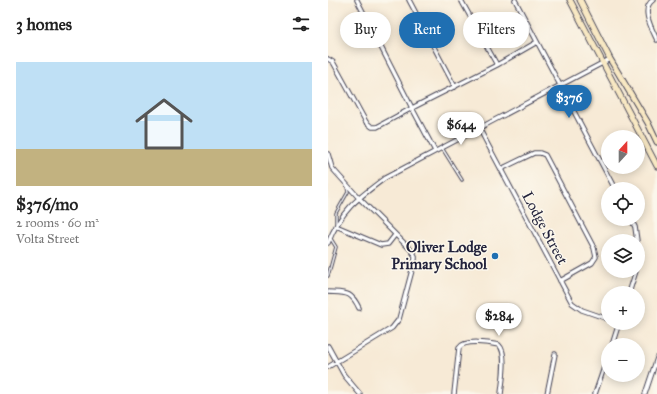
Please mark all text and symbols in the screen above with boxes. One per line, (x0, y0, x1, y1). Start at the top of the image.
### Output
chip: Buy (340, 12, 391, 48)
chip: Rent (399, 12, 455, 48)
chip: Filters (463, 12, 529, 48)
icon: filters (290, 13, 312, 35)
text: 3 homes (16, 14, 72, 35)
pin: $376 (545, 85, 593, 119)
icon: home (128, 88, 200, 160)
text: $376 (556, 90, 582, 106)
pin: $644 (437, 112, 485, 146)
text: $644 (447, 117, 475, 133)
north arrow (601, 130, 645, 174)
map controls (601, 130, 645, 382)
button: locate (601, 182, 645, 226)
street label: Lodge Street (518, 188, 572, 268)
text: $376/mo (16, 194, 78, 215)
text: 2 rooms · 60 m² (16, 215, 99, 231)
text: Volta Street (16, 231, 79, 247)
button: layers (601, 234, 645, 278)
place label: Oliver Lodge Primary School (391, 238, 488, 274)
marker: Oliver Lodge Primary School (490, 251, 500, 261)
button: + (601, 286, 645, 330)
pin: $284 (475, 303, 523, 337)
text: $284 (485, 308, 513, 324)
button: − (601, 338, 645, 382)

